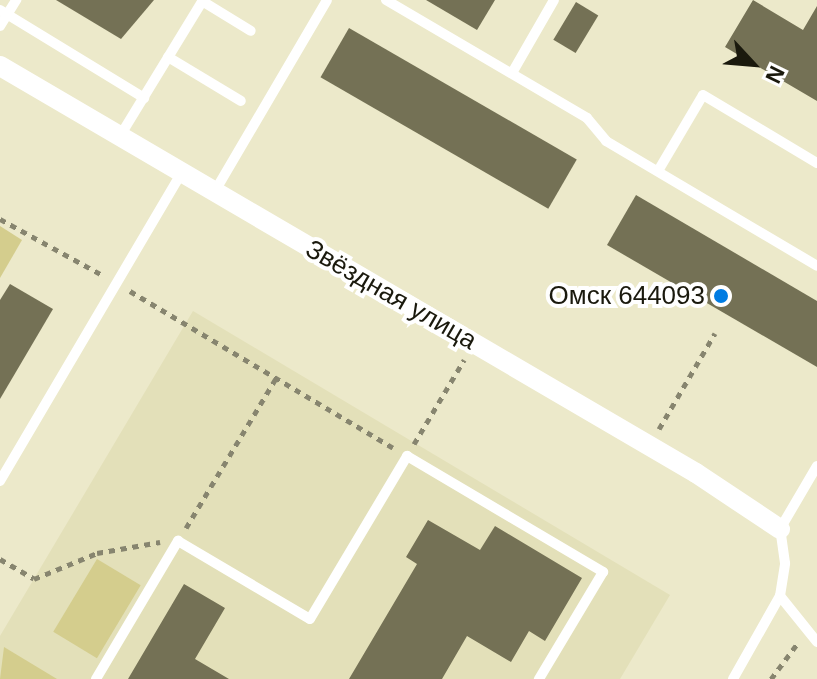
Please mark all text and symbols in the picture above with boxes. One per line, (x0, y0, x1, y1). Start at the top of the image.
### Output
north arrow (713, 24, 793, 104)
text: N (760, 62, 790, 87)
street label: Звёздная улица (300, 233, 482, 357)
place label: Омск 644093 (549, 280, 705, 312)
marker: Омск 644093 (712, 287, 730, 305)

